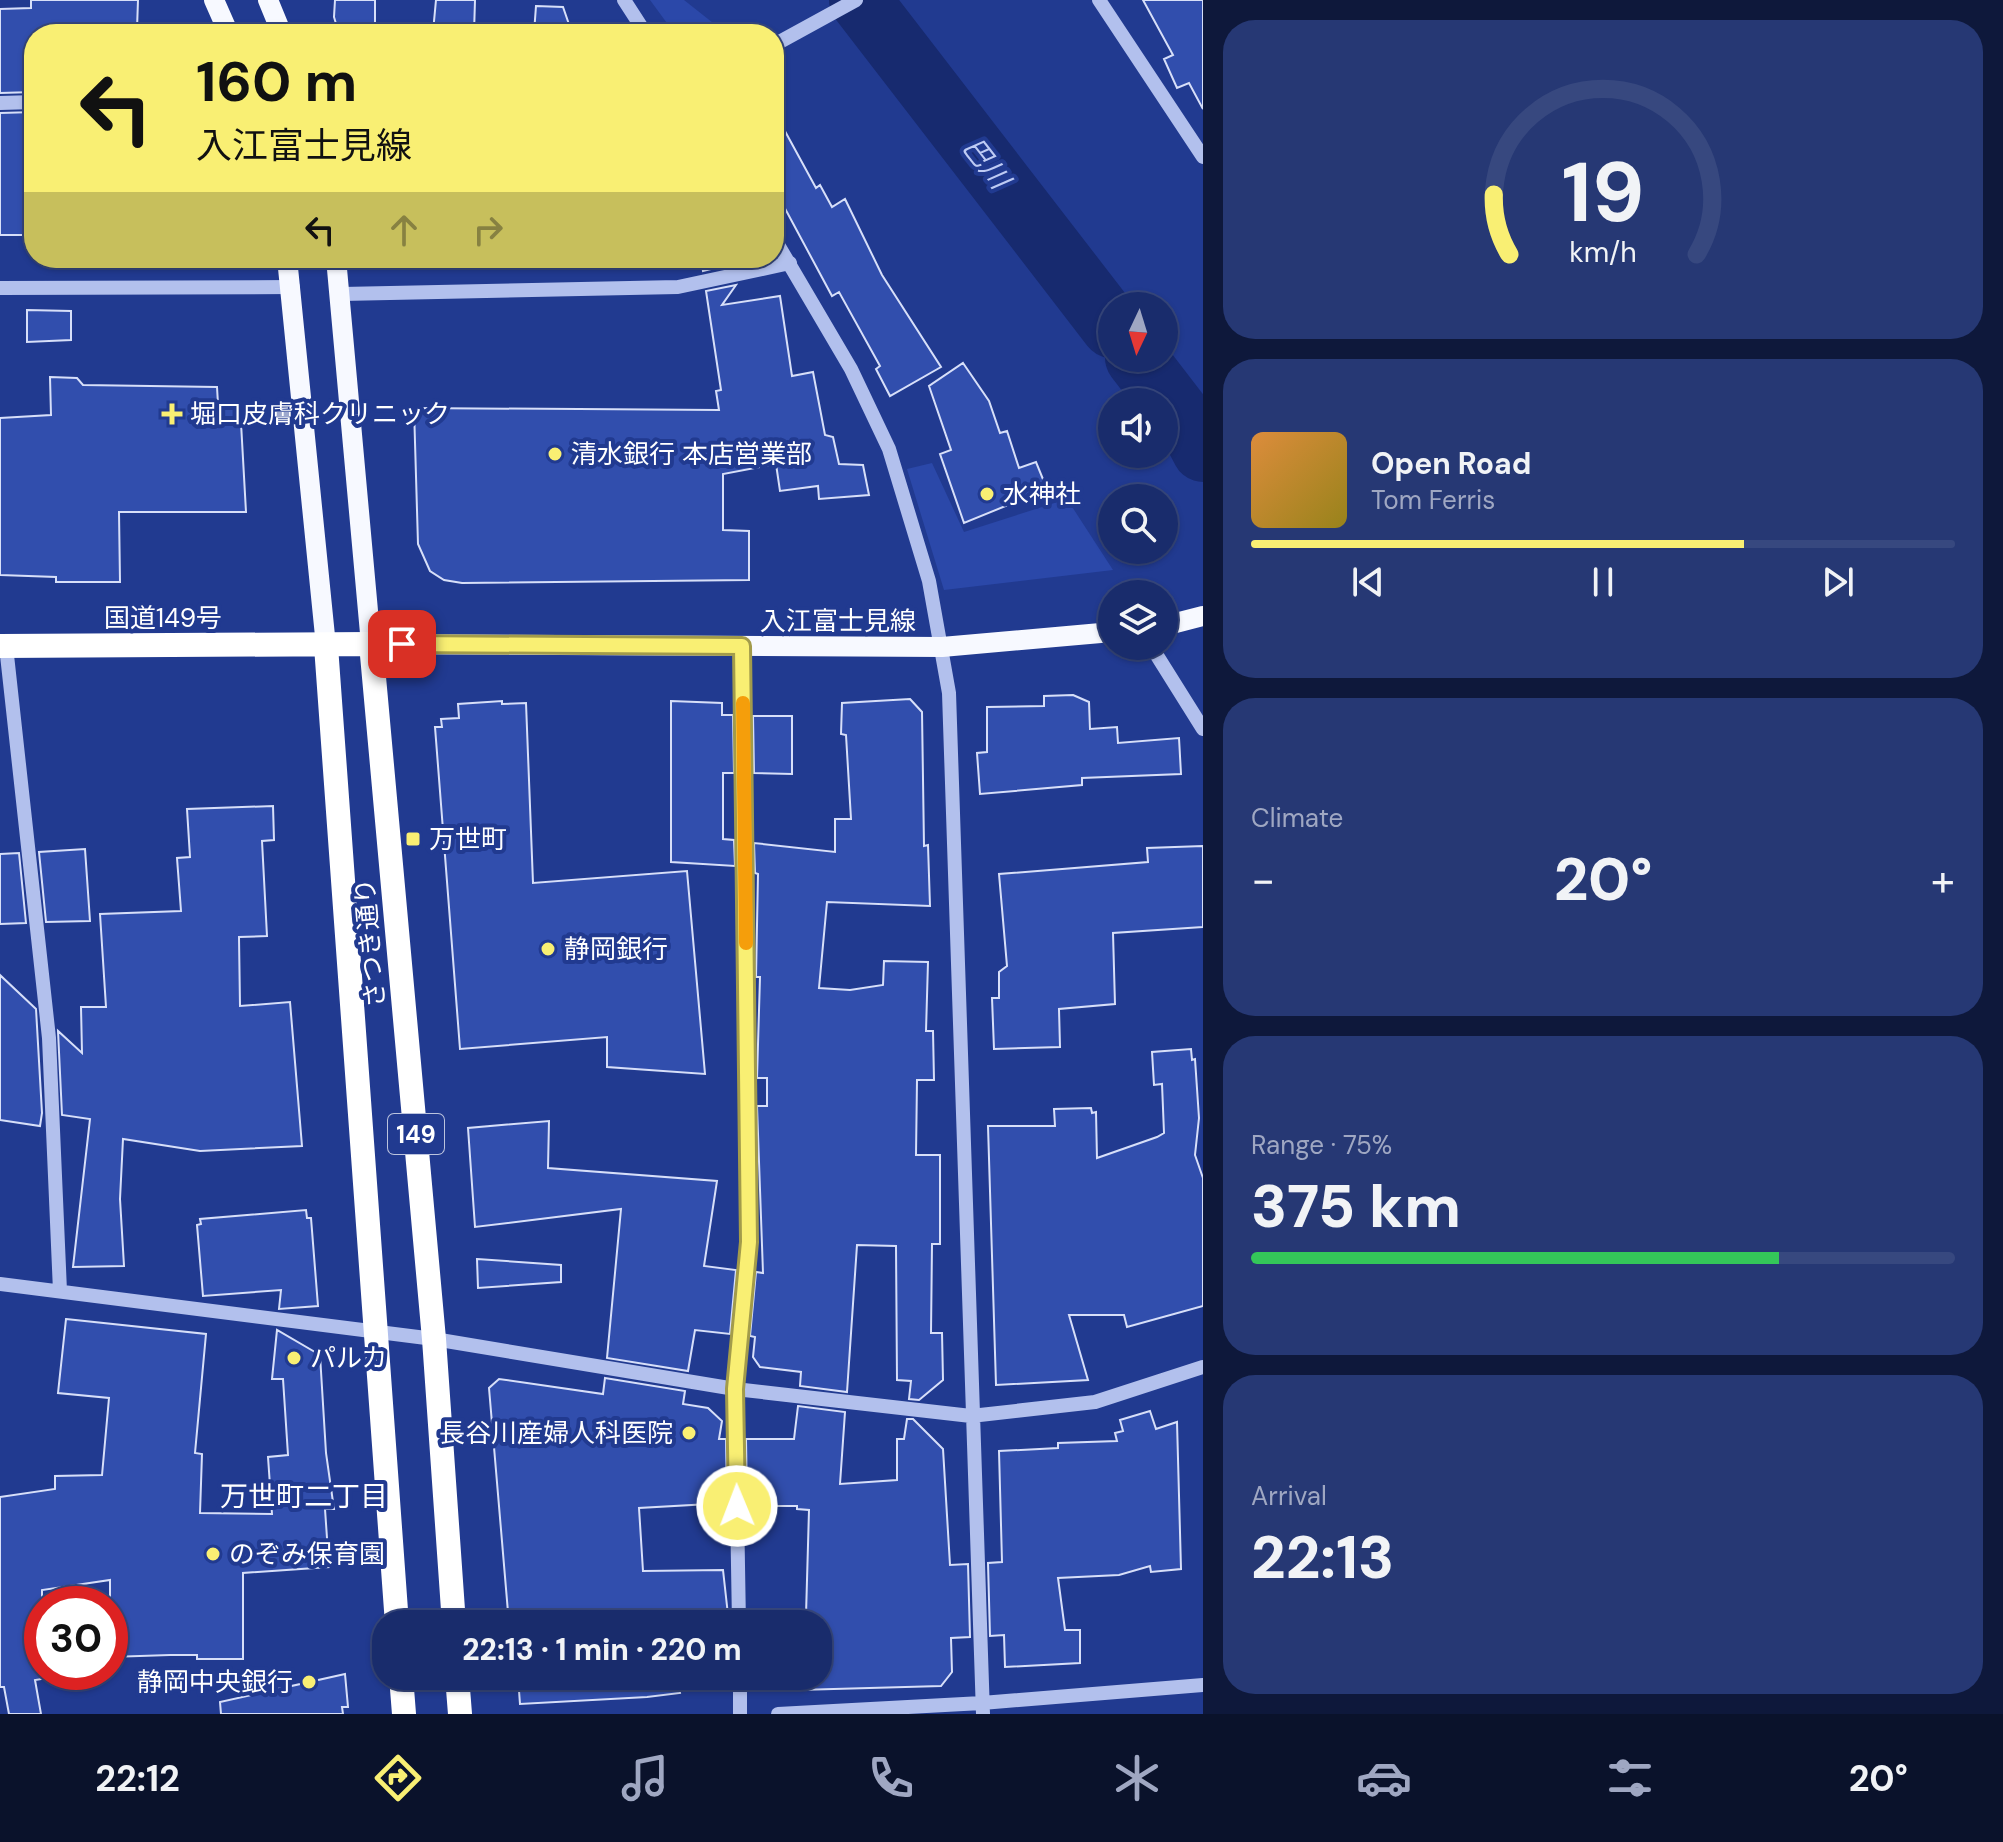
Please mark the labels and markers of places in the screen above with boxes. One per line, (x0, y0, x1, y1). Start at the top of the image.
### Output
place label: 堀口皮膚科クリニック (190, 397, 450, 431)
marker: 堀口皮膚科クリニック (161, 403, 183, 425)
place label: 清水銀行 本店営業部 (571, 437, 812, 471)
marker: 清水銀行 本店営業部 (546, 445, 564, 463)
place label: 水神社 (1003, 477, 1081, 511)
marker: 水神社 (978, 485, 996, 503)
pin (368, 610, 436, 678)
place label: 万世町 (429, 822, 507, 856)
marker: 万世町 (404, 830, 422, 848)
place label: 静岡銀行 (564, 932, 668, 966)
marker: 静岡銀行 (539, 940, 557, 958)
place label: パルカ (310, 1341, 387, 1375)
marker: パルカ (285, 1349, 303, 1367)
place label: 長谷川産婦人科医院 (439, 1416, 673, 1450)
marker: 長谷川産婦人科医院 (680, 1424, 698, 1442)
place label: のぞみ保育園 (229, 1537, 385, 1571)
marker: のぞみ保育園 (204, 1545, 222, 1563)
place label: 静岡中央銀行 (137, 1665, 293, 1699)
marker: 静岡中央銀行 (300, 1673, 318, 1691)

